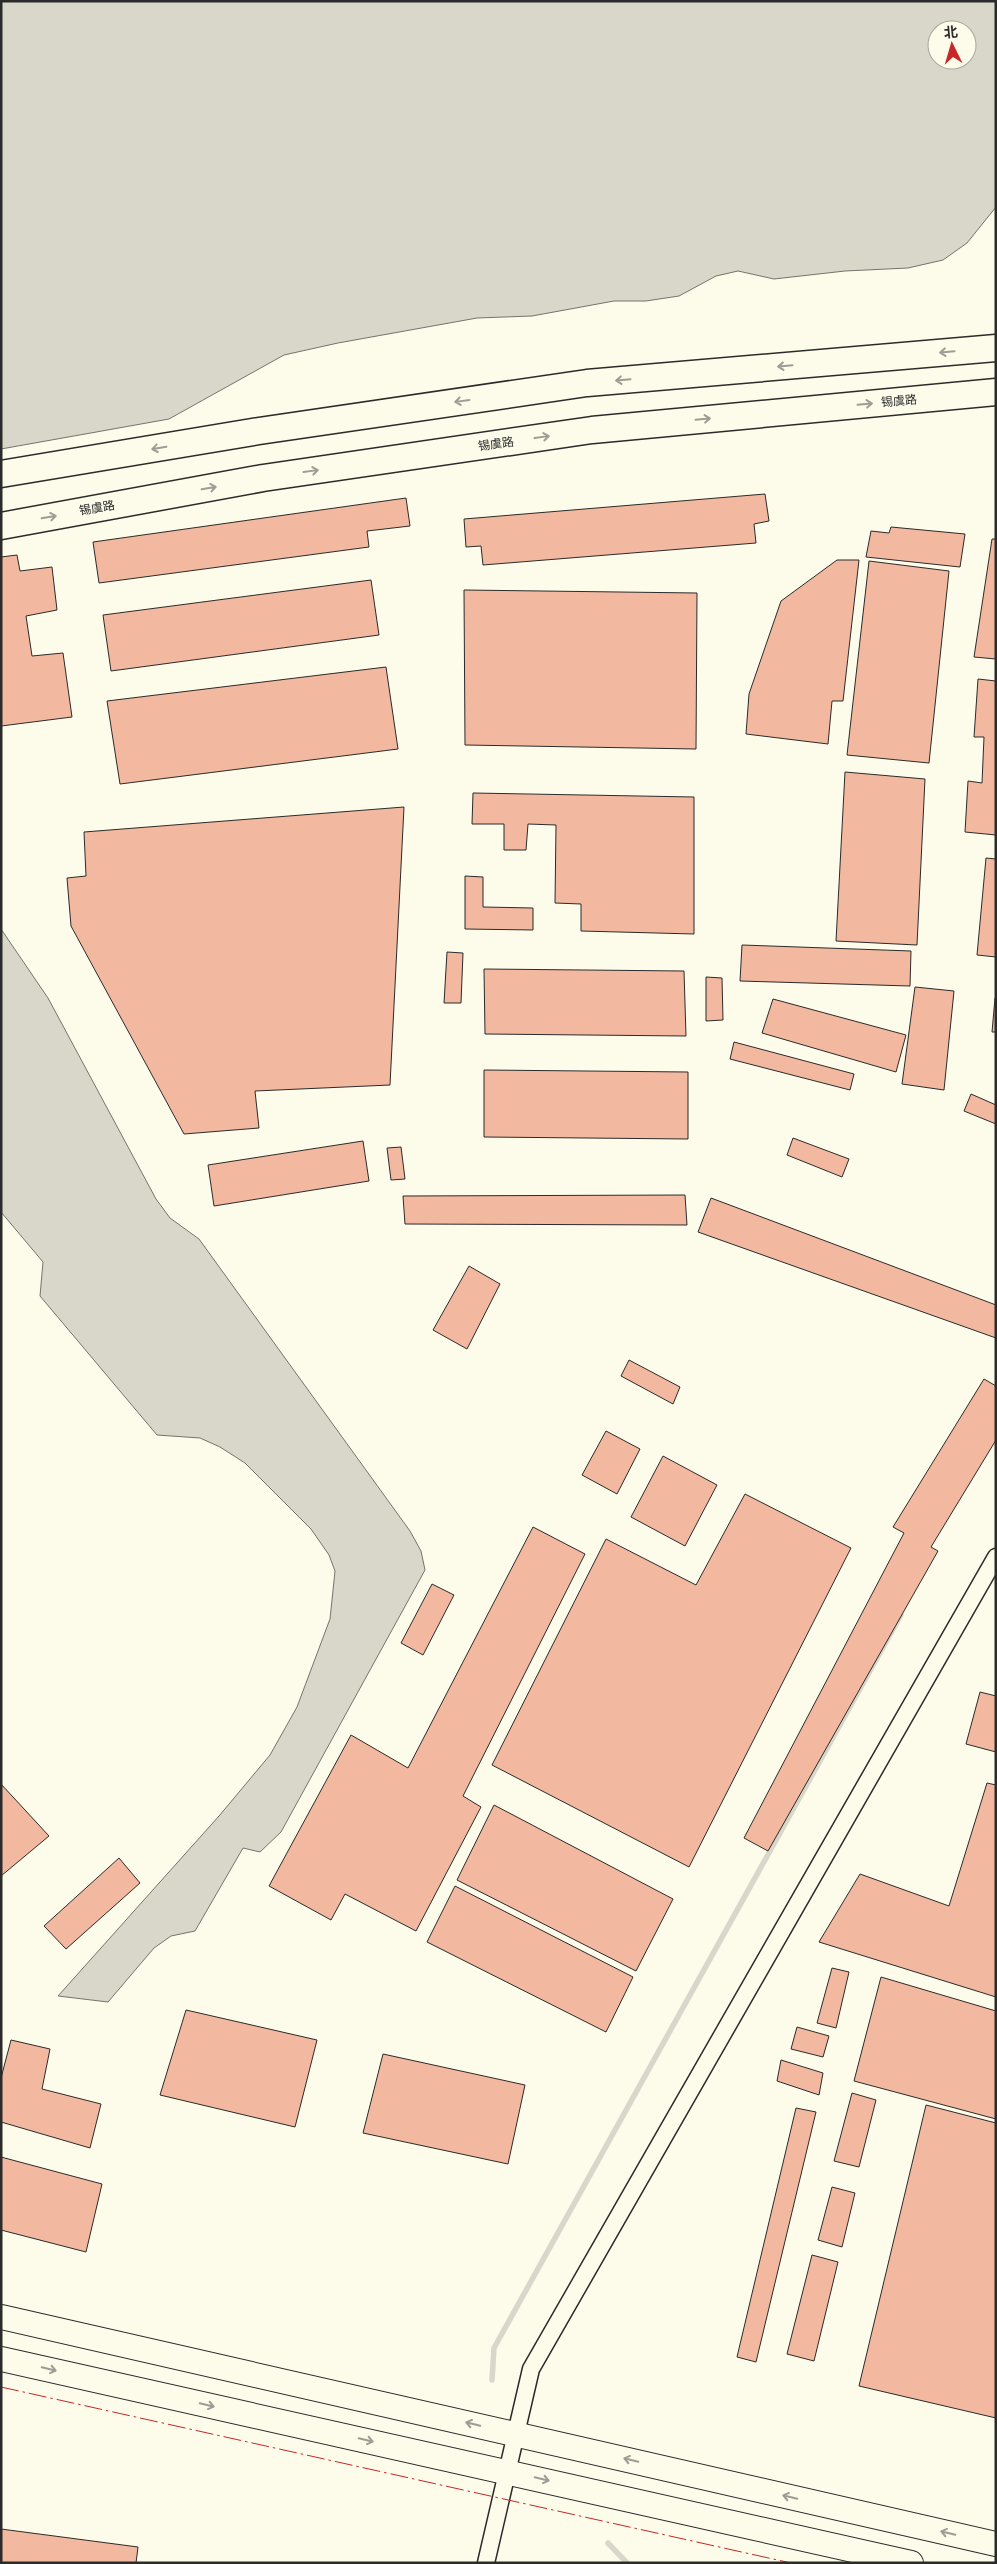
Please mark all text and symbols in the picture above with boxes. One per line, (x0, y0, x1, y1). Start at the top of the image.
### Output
north arrow (927, 20, 977, 70)
text: 北 (943, 23, 959, 42)
one-way arrow (939, 348, 955, 357)
one-way arrow (778, 361, 794, 371)
one-way arrow (616, 375, 632, 384)
street label: 锡虞路 (880, 392, 918, 410)
one-way arrow (455, 397, 471, 407)
one-way arrow (857, 399, 873, 409)
one-way arrow (695, 415, 711, 424)
one-way arrow (533, 432, 549, 442)
street label: 锡虞路 (477, 435, 515, 453)
one-way arrow (152, 444, 168, 454)
one-way arrow (303, 465, 319, 475)
one-way arrow (201, 482, 217, 492)
street label: 锡虞路 (78, 498, 116, 518)
one-way arrow (41, 512, 57, 522)
one-way arrow (40, 2365, 56, 2375)
one-way arrow (199, 2401, 215, 2410)
one-way arrow (466, 2419, 482, 2428)
one-way arrow (358, 2436, 374, 2445)
one-way arrow (624, 2455, 640, 2464)
one-way arrow (533, 2475, 549, 2485)
one-way arrow (782, 2492, 798, 2501)
one-way arrow (941, 2528, 957, 2537)

